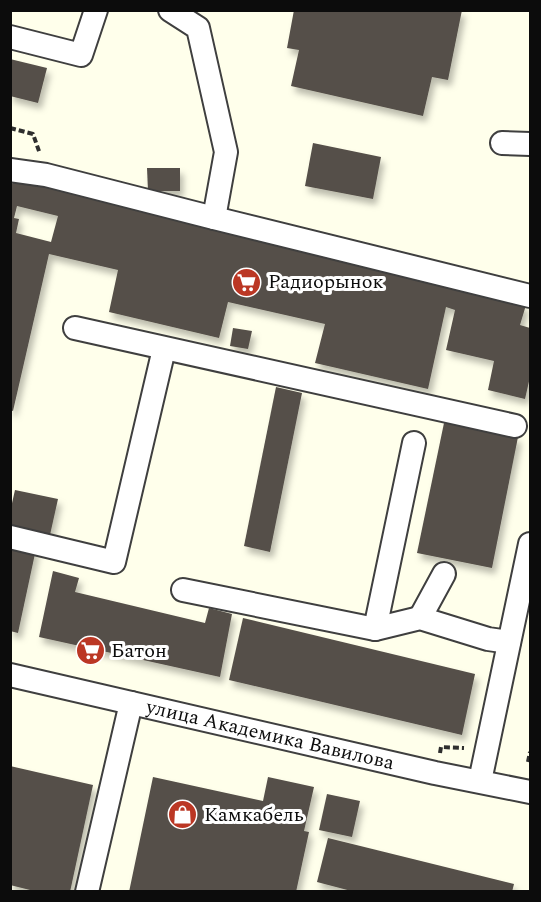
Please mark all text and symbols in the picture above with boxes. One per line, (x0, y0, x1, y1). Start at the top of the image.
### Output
supermarket icon: Радиорынок (231, 266, 263, 298)
place label: Радиорынок (268, 267, 384, 297)
supermarket icon: Батон (74, 635, 106, 667)
place label: Батон (111, 636, 167, 666)
street label: улица Академика Вавилова (142, 692, 397, 778)
shop icon: Камкабель (167, 799, 199, 831)
place label: Камкабель (204, 800, 304, 830)

